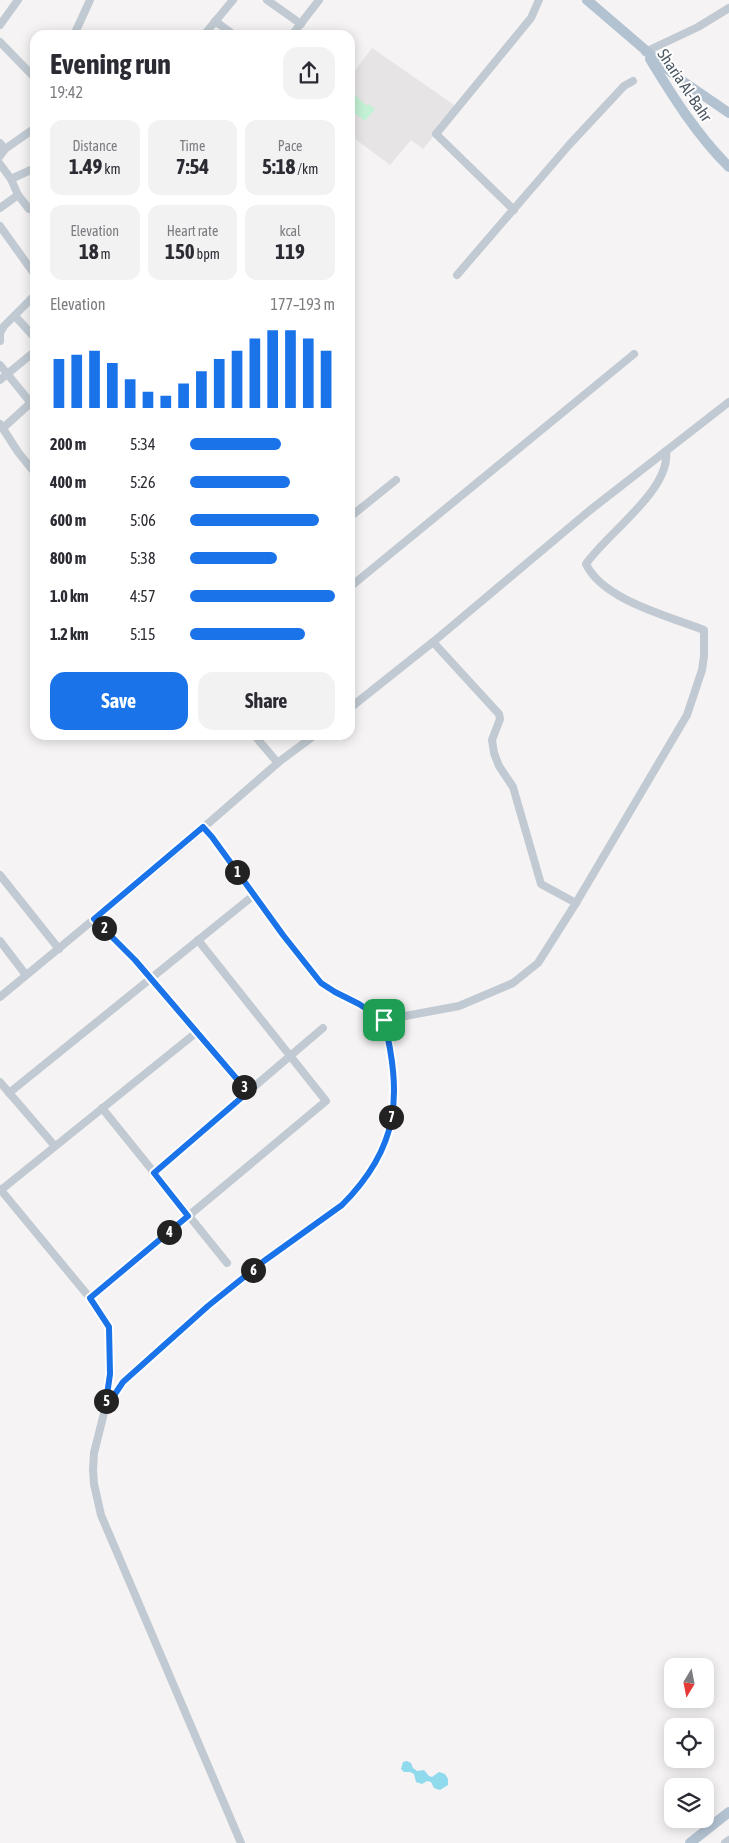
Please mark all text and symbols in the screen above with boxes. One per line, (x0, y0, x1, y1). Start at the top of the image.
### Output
street label: Sharia Al-Bahr (654, 45, 716, 125)
button: share (283, 47, 335, 99)
text: Evening run (50, 48, 171, 80)
text: 19:42 (50, 83, 83, 101)
text: Distance (72, 138, 117, 154)
text: Time (180, 138, 205, 154)
text: Pace (278, 138, 302, 154)
text: 1.49 (69, 154, 102, 178)
text: 7:54 (176, 154, 209, 178)
text: 5:18 (262, 154, 295, 178)
text: km (102, 161, 121, 177)
text: /km (295, 161, 318, 177)
text: Elevation (71, 223, 119, 239)
text: Heart rate (167, 223, 218, 239)
text: kcal (280, 223, 301, 239)
text: 18 (79, 239, 99, 263)
text: 150 (165, 239, 195, 263)
text: 119 (275, 239, 305, 263)
text: m (99, 246, 111, 262)
text: bpm (195, 246, 220, 262)
text: Elevation (50, 295, 105, 313)
text: 177–193 m (271, 295, 335, 313)
text: 200 m (50, 435, 86, 453)
text: 5:34 (130, 435, 155, 453)
text: 400 m (50, 473, 86, 491)
text: 5:26 (130, 473, 155, 491)
text: 600 m (50, 511, 86, 529)
text: 5:06 (130, 511, 156, 529)
text: 800 m (50, 549, 86, 567)
text: 5:38 (130, 549, 155, 567)
text: 1.0 km (50, 587, 89, 605)
text: 4:57 (130, 587, 155, 605)
text: 1.2 km (50, 625, 89, 643)
text: 5:15 (130, 625, 155, 643)
button: Save (50, 672, 188, 730)
button: Share (198, 672, 335, 730)
pin: 1 (224, 860, 250, 884)
text: 1 (234, 864, 241, 880)
pin: 2 (92, 916, 116, 940)
text: 2 (101, 920, 108, 936)
pin (363, 999, 405, 1041)
icon: arrive (370, 1006, 398, 1034)
pin: 3 (232, 1074, 256, 1100)
text: 3 (241, 1079, 248, 1095)
pin: 7 (378, 1104, 404, 1130)
text: 7 (388, 1109, 395, 1125)
pin: 4 (156, 1220, 182, 1244)
text: 4 (166, 1224, 173, 1240)
pin: 6 (240, 1258, 266, 1282)
text: 6 (250, 1262, 257, 1278)
pin: 5 (94, 1388, 118, 1414)
text: 5 (103, 1393, 110, 1409)
north arrow (664, 1658, 714, 1708)
map controls (664, 1658, 714, 1828)
button: locate (664, 1718, 714, 1768)
button: layers (664, 1778, 714, 1828)

